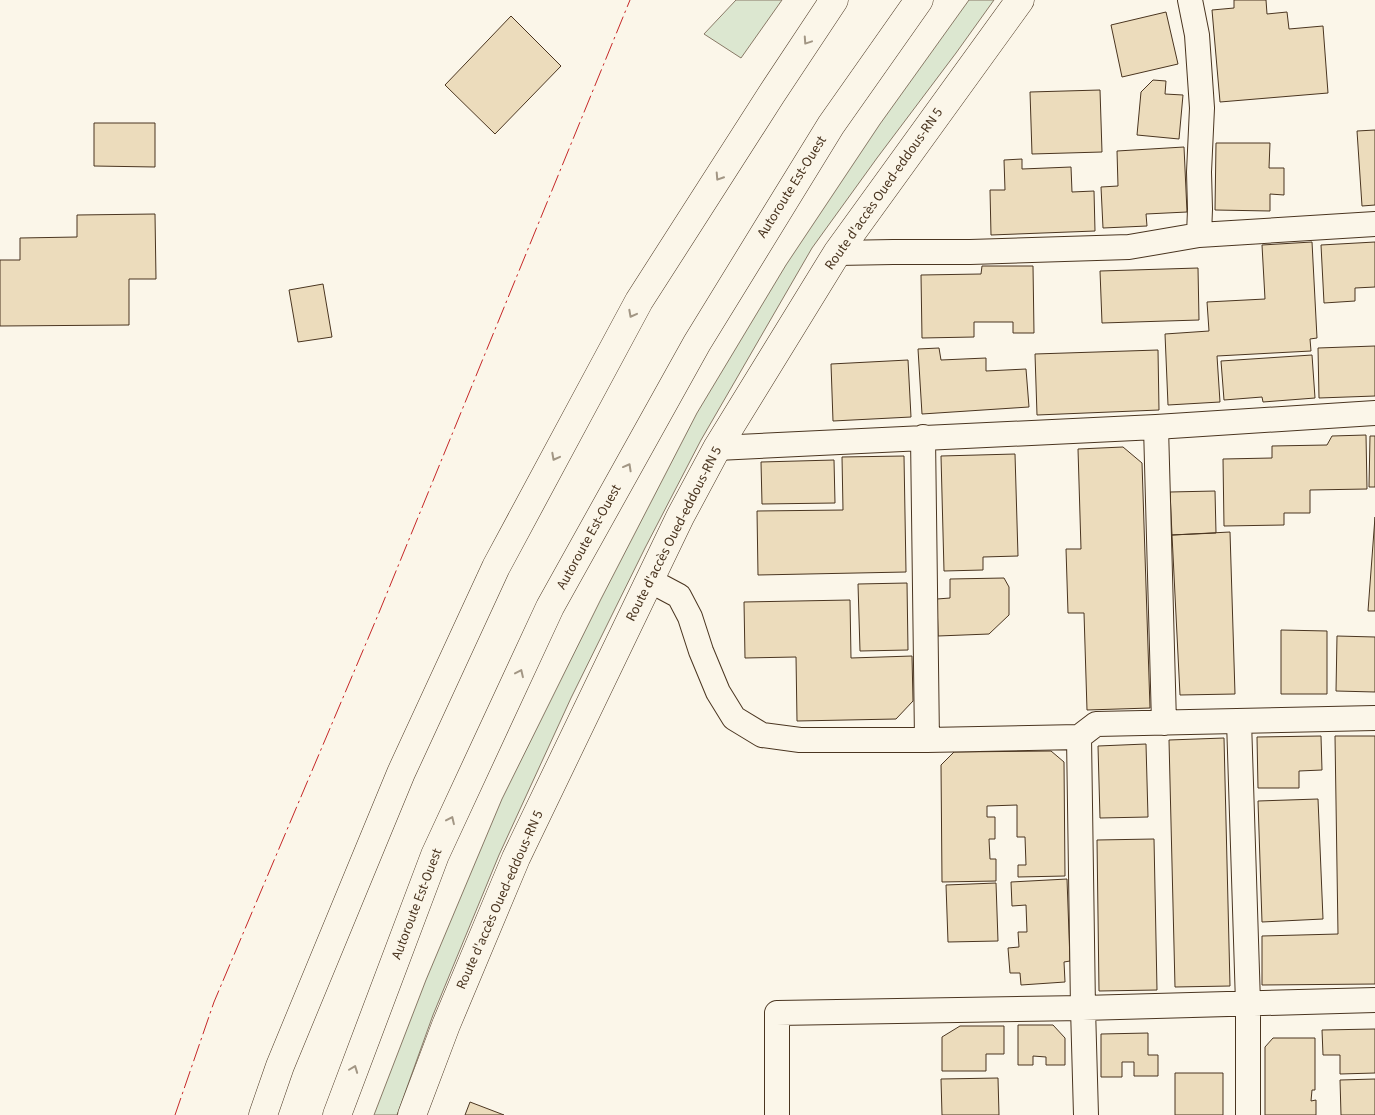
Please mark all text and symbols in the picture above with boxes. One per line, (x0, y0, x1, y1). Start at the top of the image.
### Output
one-way arrow (804, 35, 814, 44)
street label: Route d'accès Oued-eddous-RN 5 (820, 104, 948, 274)
street label: Autoroute Est-Ouest (752, 132, 832, 242)
one-way arrow (716, 171, 725, 180)
one-way arrow (628, 309, 638, 318)
street label: Route d'accès Oued-eddous-RN 5 (621, 443, 727, 625)
one-way arrow (551, 452, 561, 461)
one-way arrow (622, 464, 632, 473)
street label: Autoroute Est-Ouest (552, 481, 626, 593)
one-way arrow (513, 669, 524, 678)
street label: Route d'accès Oued-eddous-RN 5 (451, 807, 549, 993)
one-way arrow (445, 816, 455, 825)
street label: Autoroute Est-Ouest (387, 845, 447, 962)
one-way arrow (348, 1066, 358, 1074)

